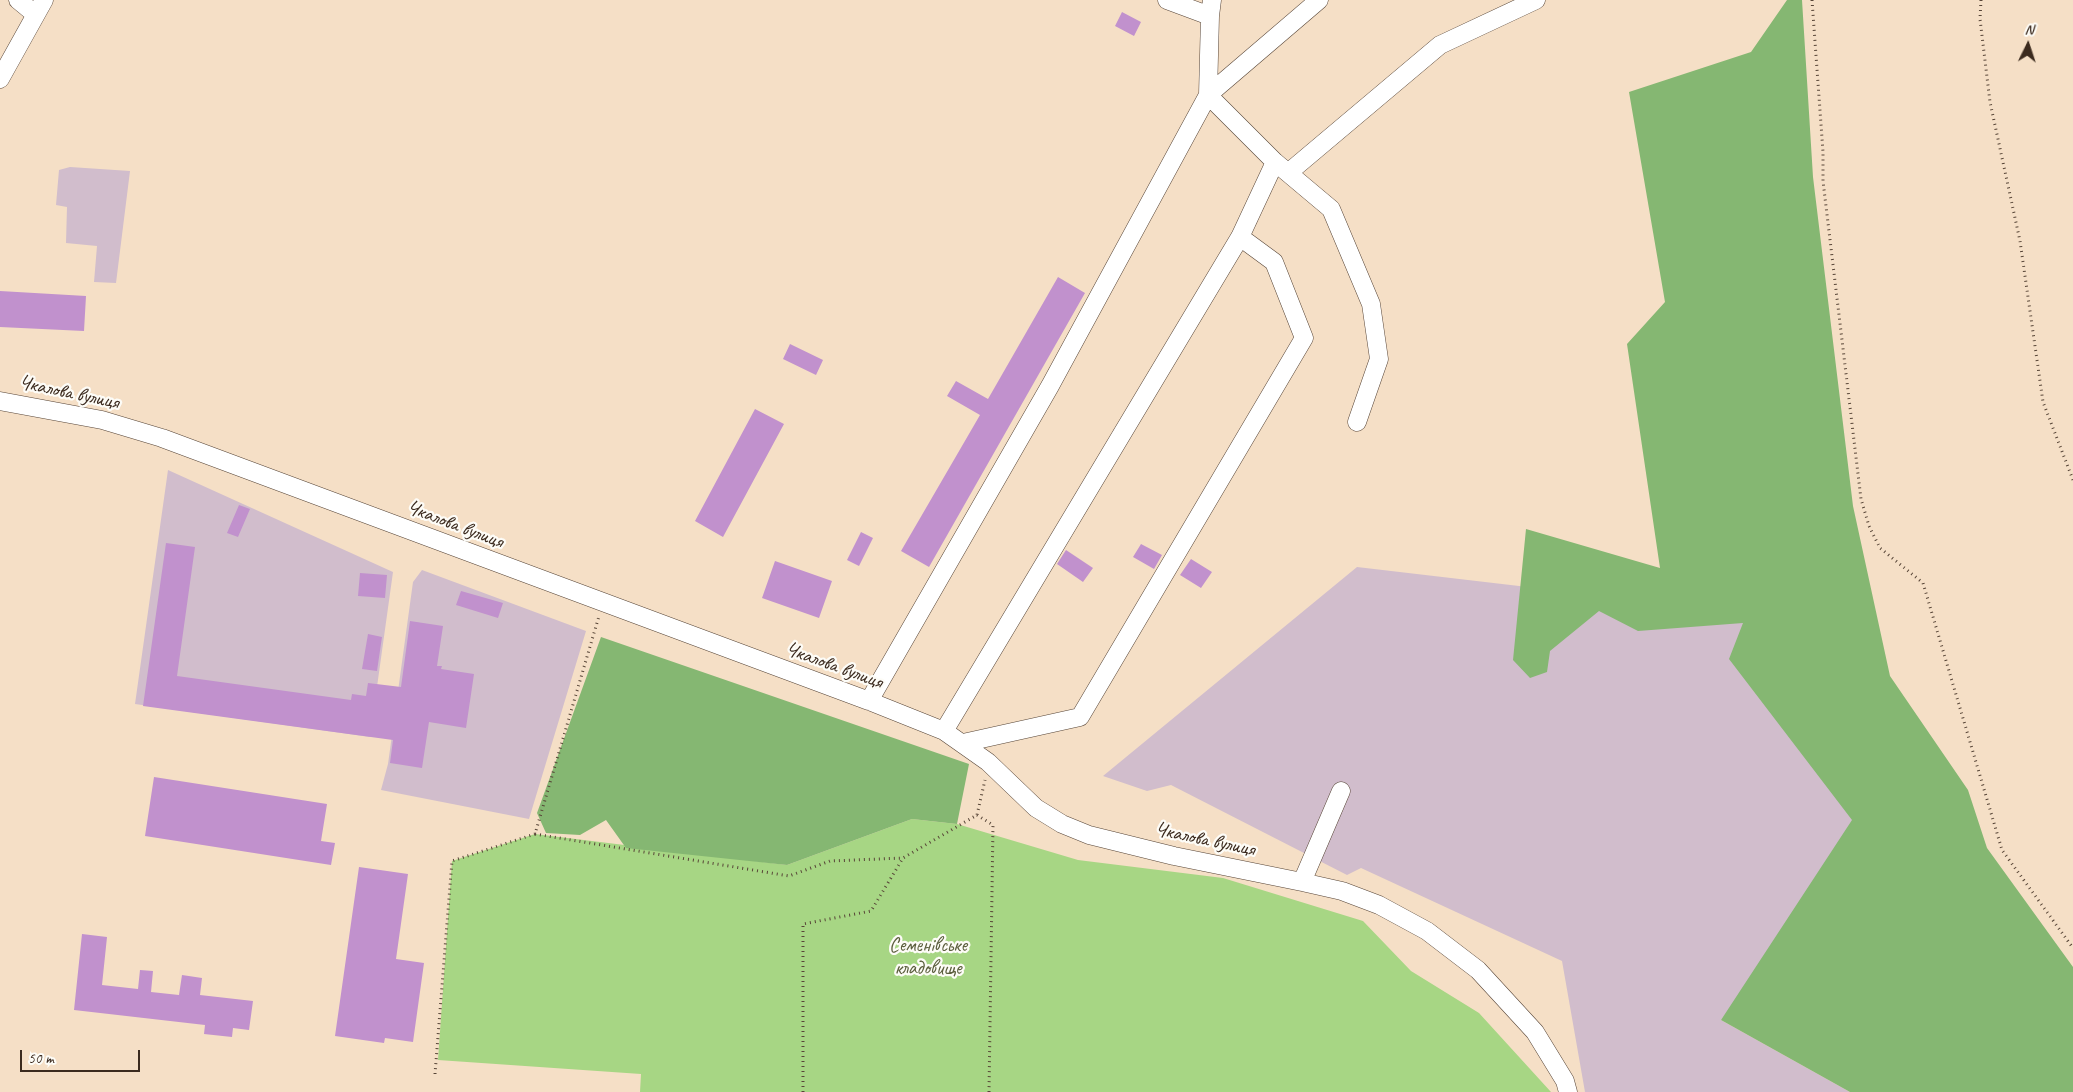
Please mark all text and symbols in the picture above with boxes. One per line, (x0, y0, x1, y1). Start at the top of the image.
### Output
north arrow (2003, 20, 2053, 70)
text: N (2024, 21, 2034, 38)
street label: Чкалова вулиця (17, 371, 121, 415)
street label: Чкалова вулиця (403, 496, 507, 554)
street label: Чкалова вулиця (782, 637, 886, 695)
street label: Чкалова вулиця (1153, 818, 1257, 862)
park label: Семенівське кладовище (889, 934, 967, 981)
scale bar (22, 1040, 142, 1072)
text: 50 m (28, 1049, 54, 1068)

